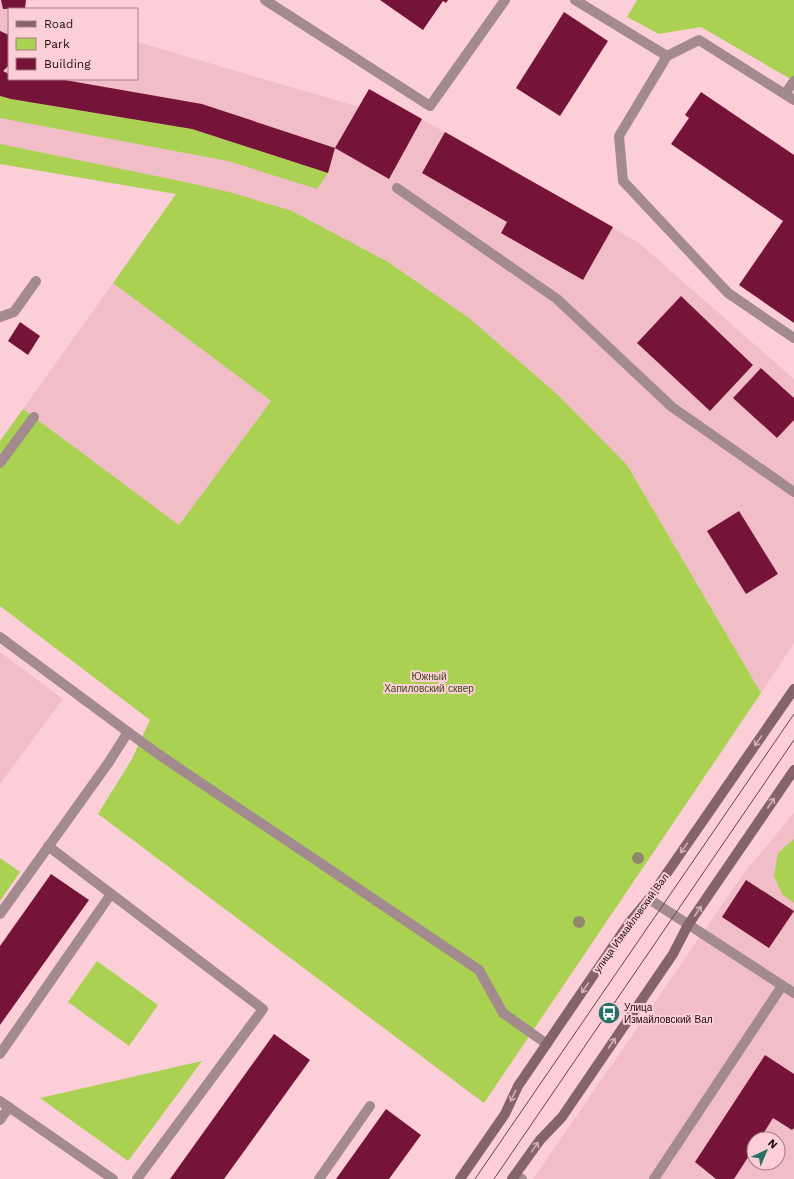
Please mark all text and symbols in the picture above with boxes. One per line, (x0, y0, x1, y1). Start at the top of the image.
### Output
legend (8, 8, 138, 80)
text: Road (44, 17, 73, 31)
text: Park (44, 37, 70, 51)
text: Building (44, 57, 91, 71)
park label: Южный Хапиловский сквер (384, 671, 474, 694)
one-way arrow (754, 735, 762, 746)
one-way arrow (767, 798, 775, 809)
one-way arrow (680, 842, 688, 853)
street label: улица Измайловский Вал (591, 871, 671, 975)
one-way arrow (694, 905, 702, 916)
one-way arrow (581, 982, 589, 993)
bus stop icon: Улица Измайловский Вал (596, 1000, 622, 1026)
place label: Улица Измайловский Вал (624, 1002, 713, 1025)
one-way arrow (608, 1038, 616, 1049)
one-way arrow (509, 1090, 516, 1102)
north arrow (746, 1131, 786, 1171)
text: N (765, 1137, 780, 1152)
one-way arrow (531, 1142, 539, 1153)

